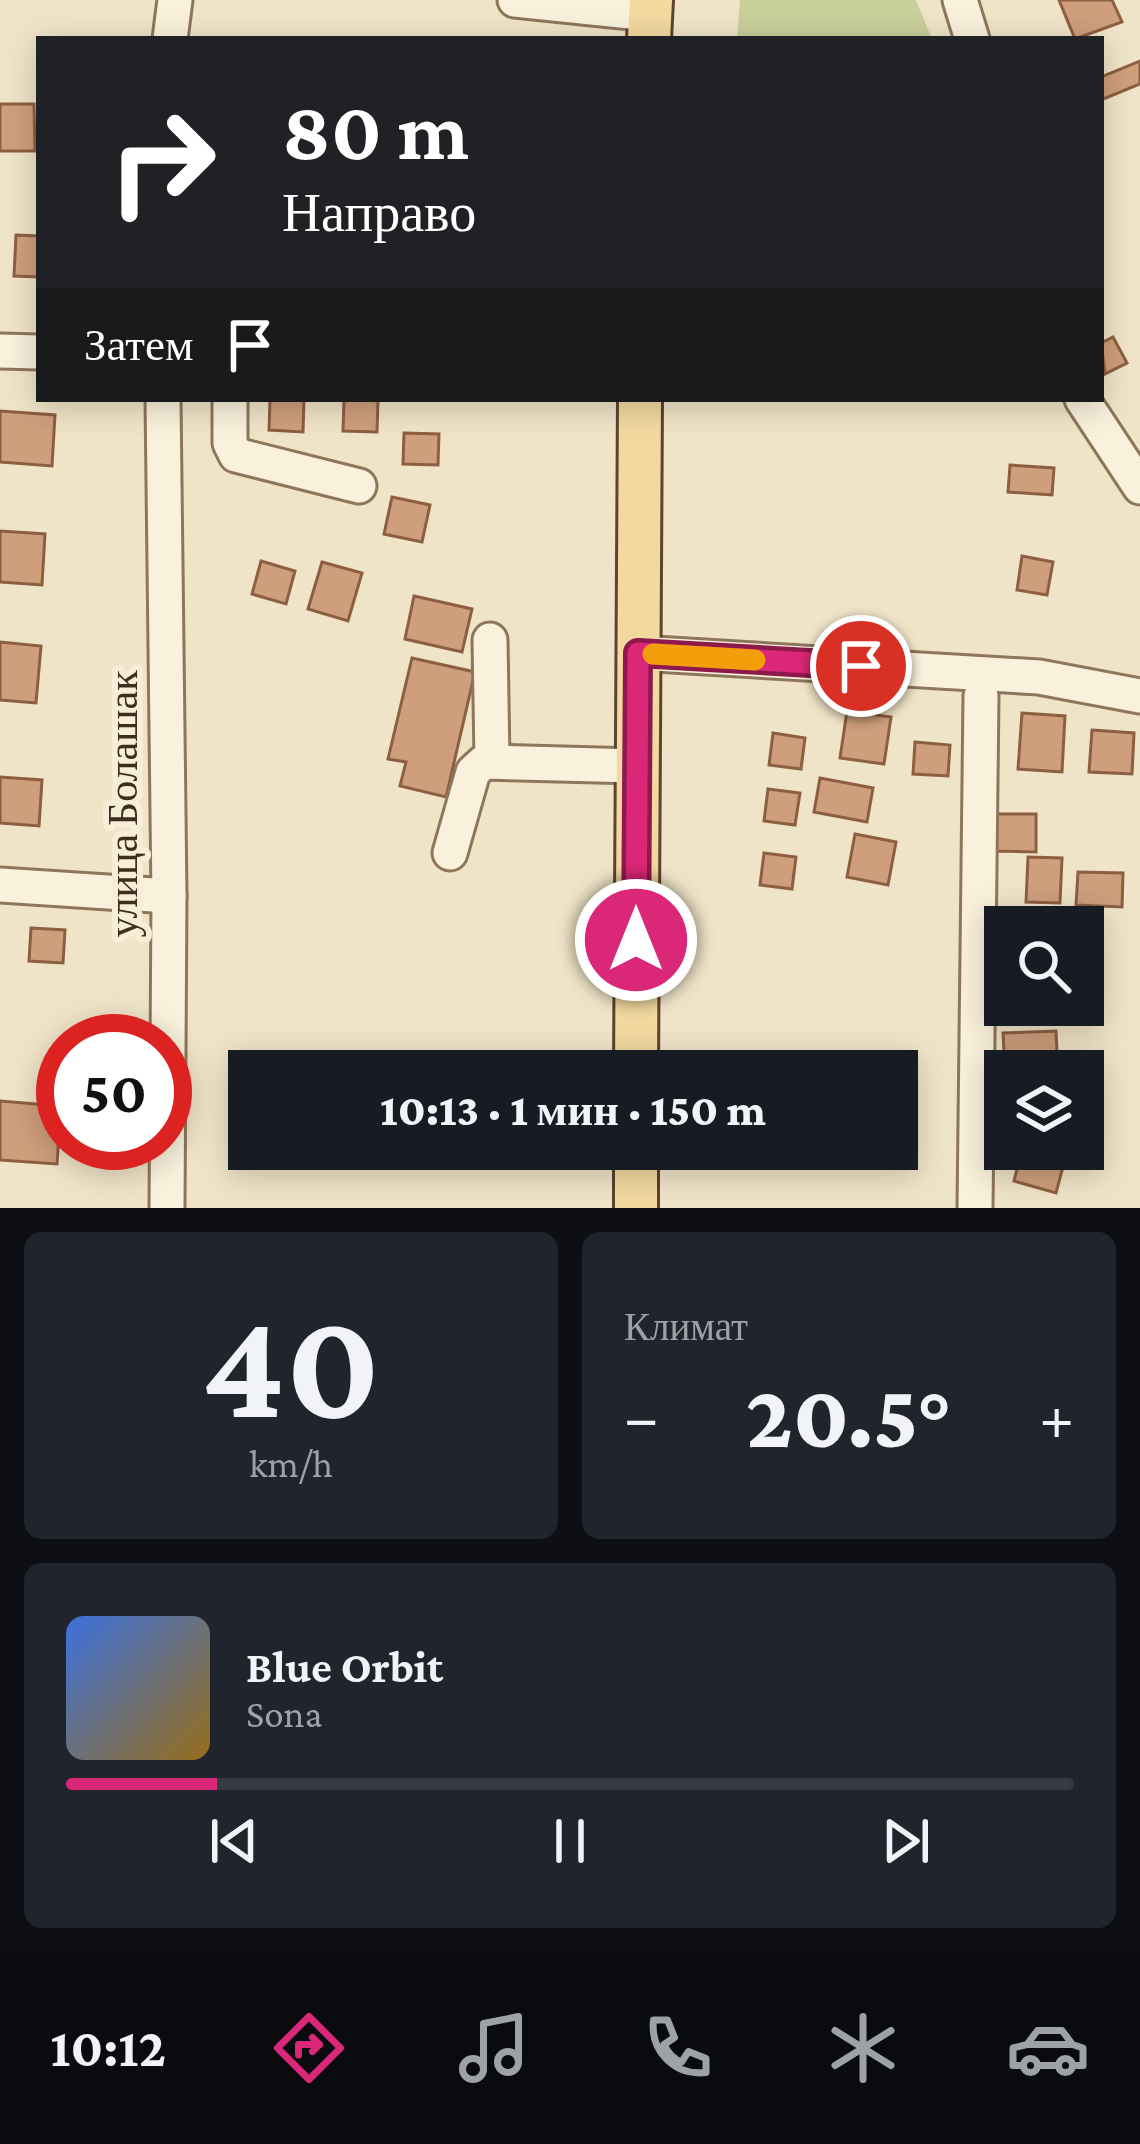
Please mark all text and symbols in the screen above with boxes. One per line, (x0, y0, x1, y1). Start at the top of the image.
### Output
icon: right (84, 84, 240, 240)
text: 80 m (282, 84, 469, 177)
text: Направо (282, 183, 476, 243)
icon: arrive (217, 312, 283, 378)
text: Затем (84, 320, 193, 370)
pin (810, 615, 912, 717)
icon: arrive (828, 633, 894, 699)
street label: улица Болашак (99, 670, 146, 938)
position arrow (573, 877, 699, 1003)
map controls (984, 906, 1104, 1170)
button: search (984, 906, 1104, 1026)
speed limit sign: 50 (36, 1014, 192, 1170)
button: layers (984, 1050, 1104, 1170)
text: 10:13 · 1 мин · 150 m (380, 1085, 766, 1135)
text: 40 (202, 1277, 380, 1451)
text: Климат (624, 1305, 748, 1348)
text: 20.5° (746, 1366, 952, 1466)
text: − (624, 1380, 659, 1453)
text: + (1039, 1380, 1074, 1453)
text: km/h (249, 1442, 333, 1485)
text: Blue Orbit (246, 1642, 443, 1692)
text: Sona (246, 1692, 323, 1735)
icon: previous (201, 1808, 267, 1874)
icon: pause (537, 1808, 603, 1874)
icon: next (873, 1808, 939, 1874)
icon: directions (267, 2006, 351, 2090)
icon: music (452, 2006, 536, 2090)
icon: phone (636, 2006, 720, 2090)
icon: climate (821, 2006, 905, 2090)
icon: car (1006, 2006, 1090, 2090)
text: 10:12 (50, 2018, 166, 2078)

